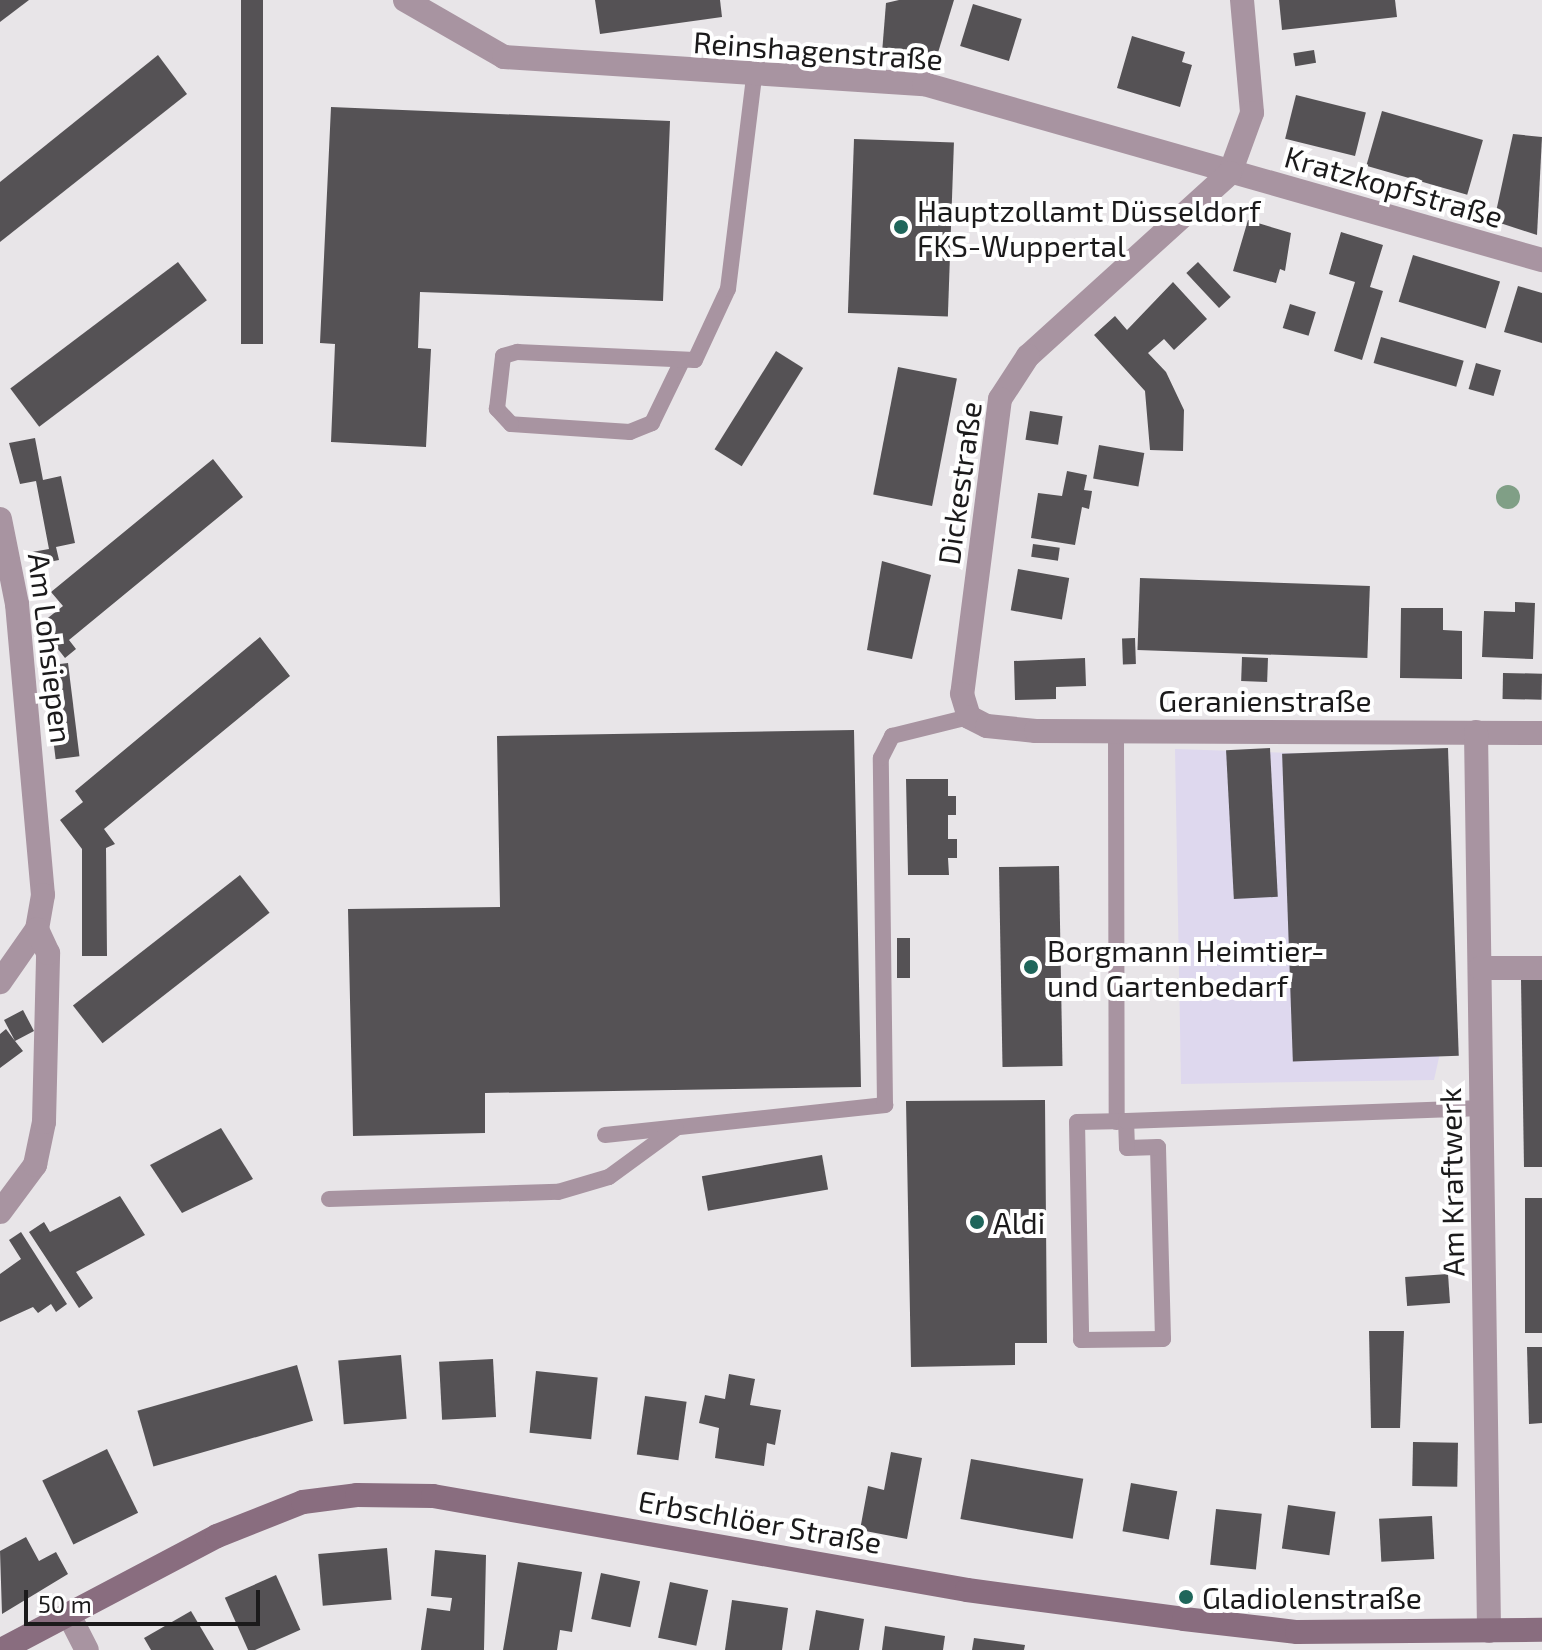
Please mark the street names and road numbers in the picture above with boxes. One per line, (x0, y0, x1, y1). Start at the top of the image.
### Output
street label: Reinshagenstraße (692, 23, 944, 77)
street label: Kratzkopfstraße (1281, 138, 1507, 234)
street label: Dickestraße (930, 399, 988, 567)
street label: Am Lohsiepen (21, 551, 81, 745)
street label: Geranienstraße (1158, 682, 1372, 718)
street label: Am Kraftwerk (1431, 1087, 1471, 1277)
street label: Erbschlöer Straße (635, 1482, 885, 1560)

